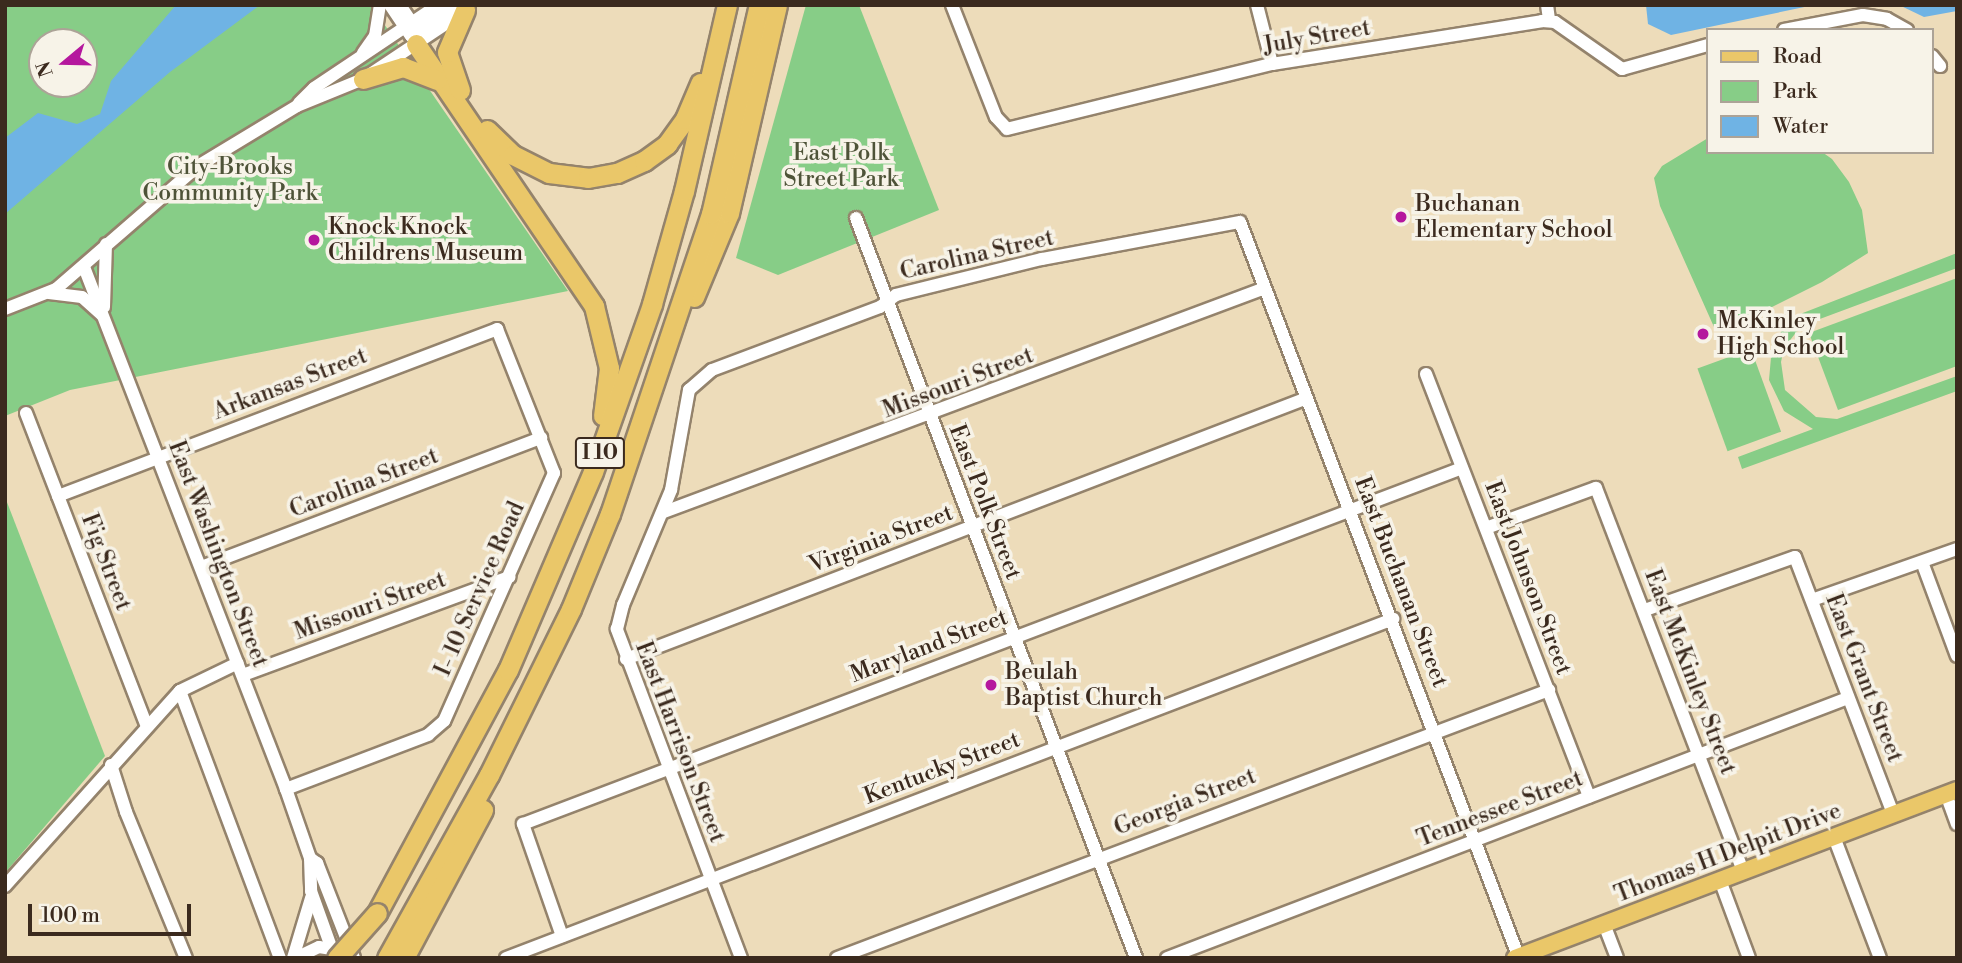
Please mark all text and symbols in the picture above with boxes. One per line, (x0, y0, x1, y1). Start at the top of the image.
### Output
street label: July Street (1261, 14, 1373, 60)
north arrow (28, 28, 98, 98)
legend (1706, 28, 1934, 154)
text: Road (1773, 44, 1822, 70)
text: N (31, 58, 59, 80)
text: Park (1773, 79, 1817, 105)
text: Water (1773, 114, 1828, 140)
park label: East Polk Street Park (783, 139, 899, 193)
park label: City-Brooks Community Park (142, 153, 318, 207)
place label: Buchanan Elementary School (1415, 190, 1613, 244)
marker: Buchanan Elementary School (1393, 209, 1409, 225)
place label: Knock Knock Childrens Museum (328, 213, 523, 267)
street label: Carolina Street (897, 224, 1057, 286)
marker: Knock Knock Childrens Museum (306, 232, 322, 248)
place label: McKinley High School (1717, 307, 1844, 361)
marker: McKinley High School (1695, 326, 1711, 342)
street label: Arkansas Street (209, 342, 371, 426)
street label: Missouri Street (879, 342, 1037, 424)
street label: East Polk Street (943, 421, 1027, 583)
road number: I 10 (574, 435, 626, 470)
street label: East Washington Street (162, 437, 274, 671)
street label: Carolina Street (286, 442, 442, 524)
street label: East Buchanan Street (1348, 473, 1454, 691)
street label: East Johnson Street (1478, 477, 1578, 679)
street label: I- 10 Service Road (429, 498, 531, 680)
street label: Virginia Street (805, 499, 957, 579)
street label: Fig Street (75, 510, 137, 614)
street label: Missouri Street (290, 566, 450, 646)
street label: East McKinley Street (1638, 566, 1742, 778)
street label: East Grant Street (1819, 590, 1909, 766)
street label: Maryland Street (846, 603, 1012, 689)
street label: East Harrison Street (629, 638, 731, 846)
place label: Beulah Baptist Church (1005, 658, 1162, 712)
marker: Beulah Baptist Church (983, 677, 999, 693)
street label: Kentucky Street (860, 726, 1024, 810)
street label: Georgia Street (1110, 762, 1260, 842)
street label: Tennessee Street (1413, 765, 1587, 853)
street label: Thomas H Delpit Drive (1611, 797, 1845, 909)
scale bar (32, 890, 194, 934)
text: 100 m (41, 903, 100, 929)

